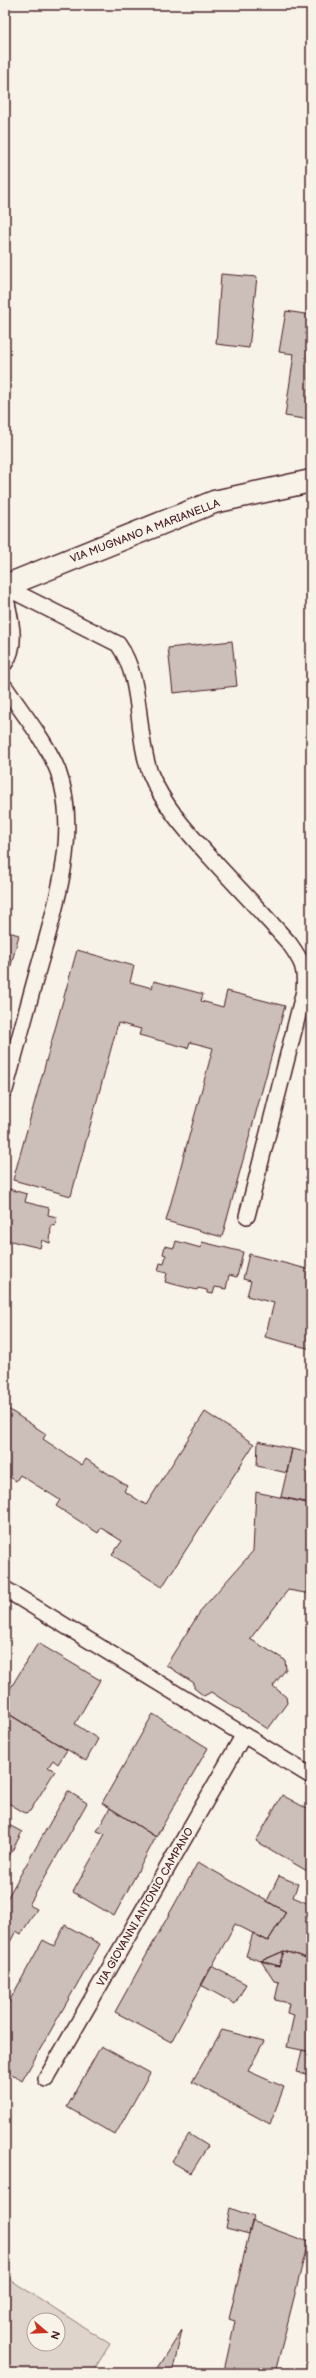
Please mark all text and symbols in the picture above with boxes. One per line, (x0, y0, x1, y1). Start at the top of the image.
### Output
street label: VIA MUGNANO A MARIANELLA (68, 496, 222, 566)
street label: VIA GIOVANNI ANTONIO CAMPANO (94, 1825, 196, 1989)
north arrow (26, 2312, 66, 2352)
text: N (47, 2329, 62, 2341)

